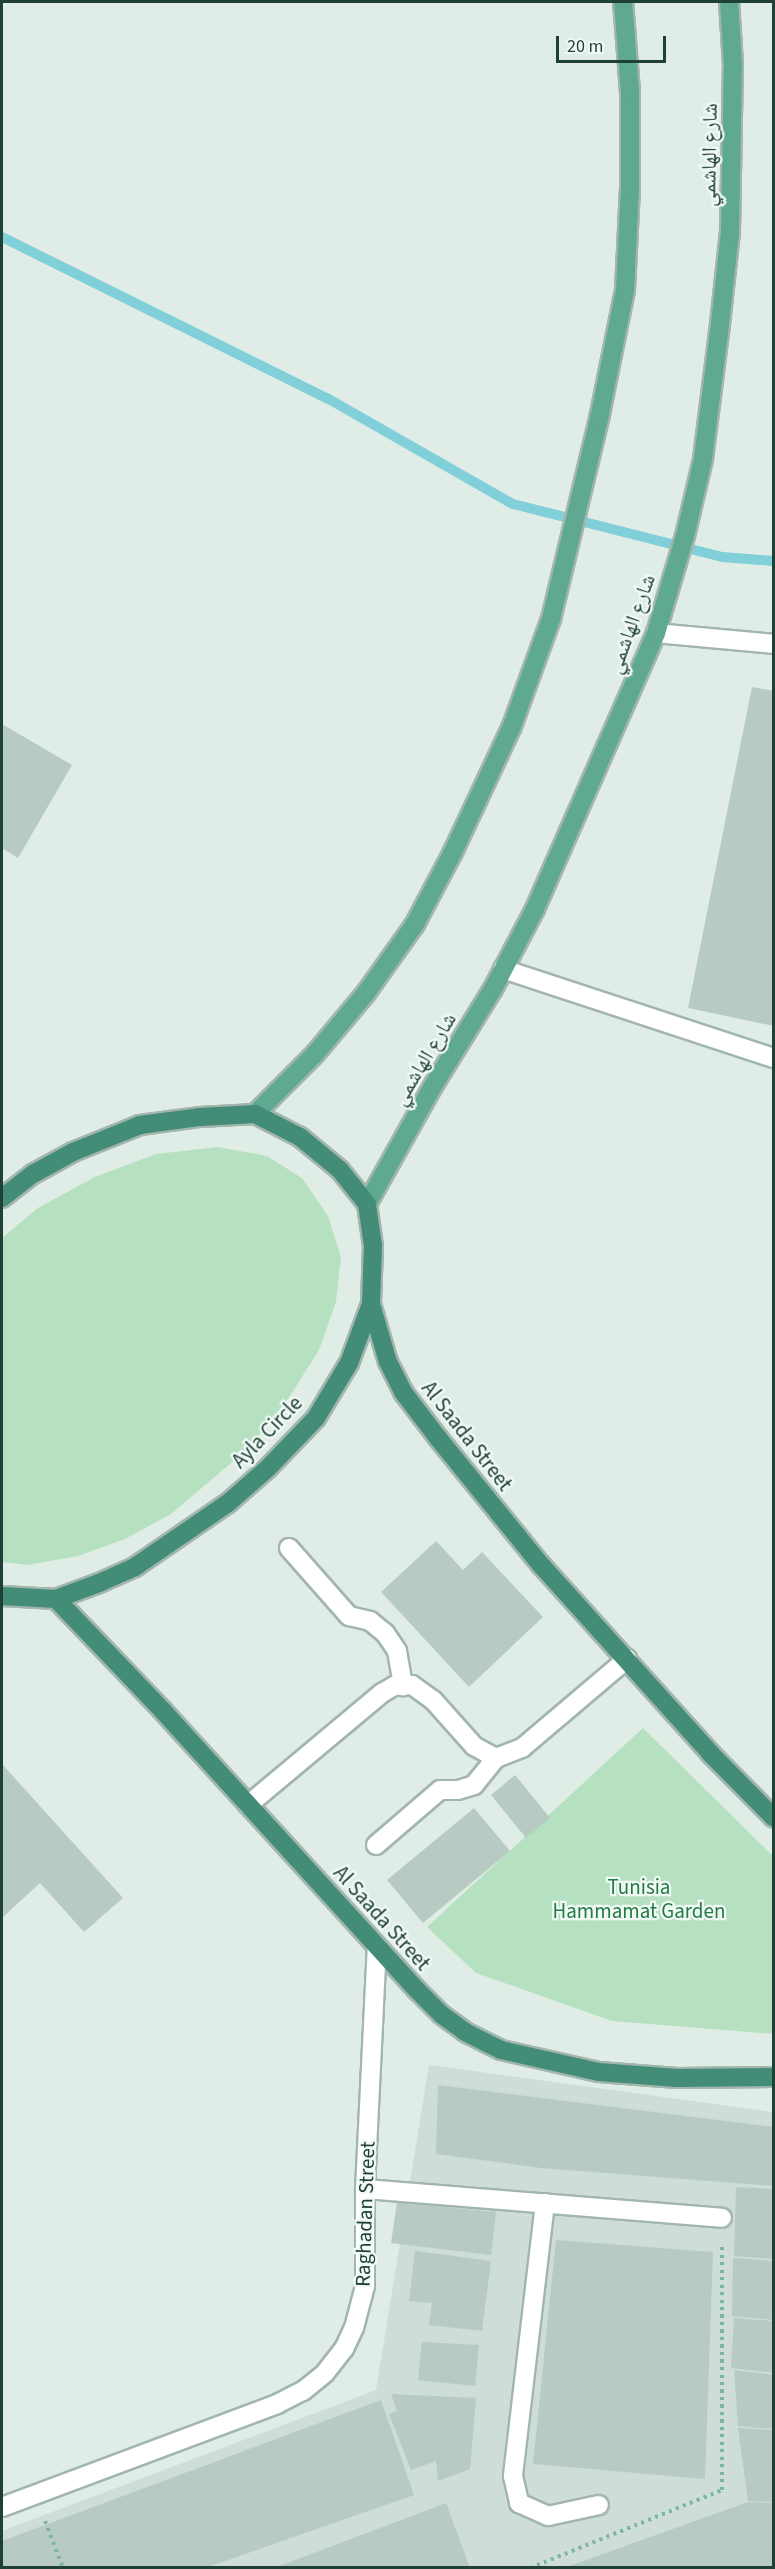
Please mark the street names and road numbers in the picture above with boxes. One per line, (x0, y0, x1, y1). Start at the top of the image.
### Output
street label: شارع الهاشمي (695, 103, 723, 207)
street label: شارع الهاشمي (601, 571, 661, 677)
street label: شارع الهاشمي (386, 1008, 462, 1110)
street label: Al Saada Street (416, 1376, 518, 1496)
street label: Ayla Circle (226, 1391, 308, 1473)
street label: Al Saada Street (328, 1860, 436, 1976)
street label: Raghadan Street (350, 2141, 380, 2287)

